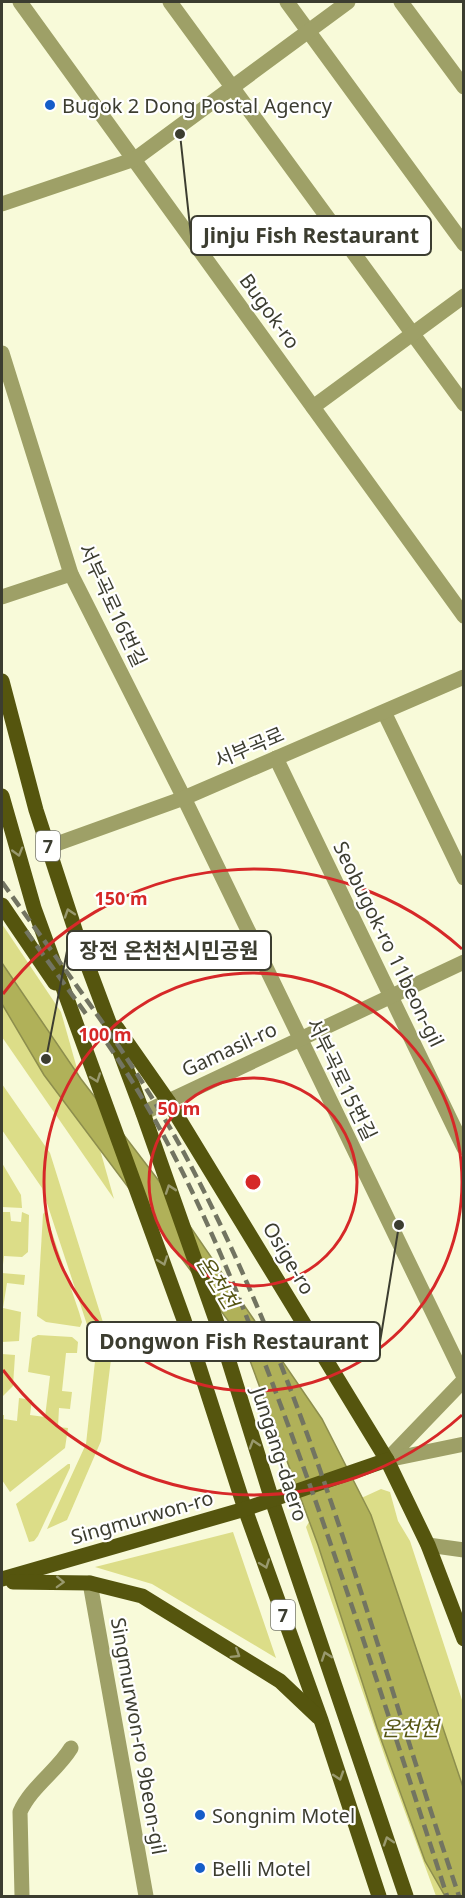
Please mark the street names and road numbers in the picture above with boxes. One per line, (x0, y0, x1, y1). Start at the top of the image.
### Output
street label: Bugok-ro (234, 268, 306, 354)
street label: 서부곡로16번길 (73, 539, 153, 671)
street label: 서부곡로 (210, 720, 288, 774)
road number: 7 (36, 831, 60, 861)
street label: Seobugok-ro 11beon-gil (327, 837, 451, 1051)
street label: 서부곡로15번길 (301, 1013, 383, 1145)
street label: Gamasil-ro (177, 1015, 281, 1083)
street label: Osige-ro (257, 1217, 321, 1299)
street label: Jungang-daero (245, 1382, 314, 1525)
street label: Singmurwon-ro (68, 1484, 216, 1550)
road number: 7 (271, 1600, 295, 1630)
street label: Singmurwon-ro 9beon-gil (105, 1615, 173, 1857)

